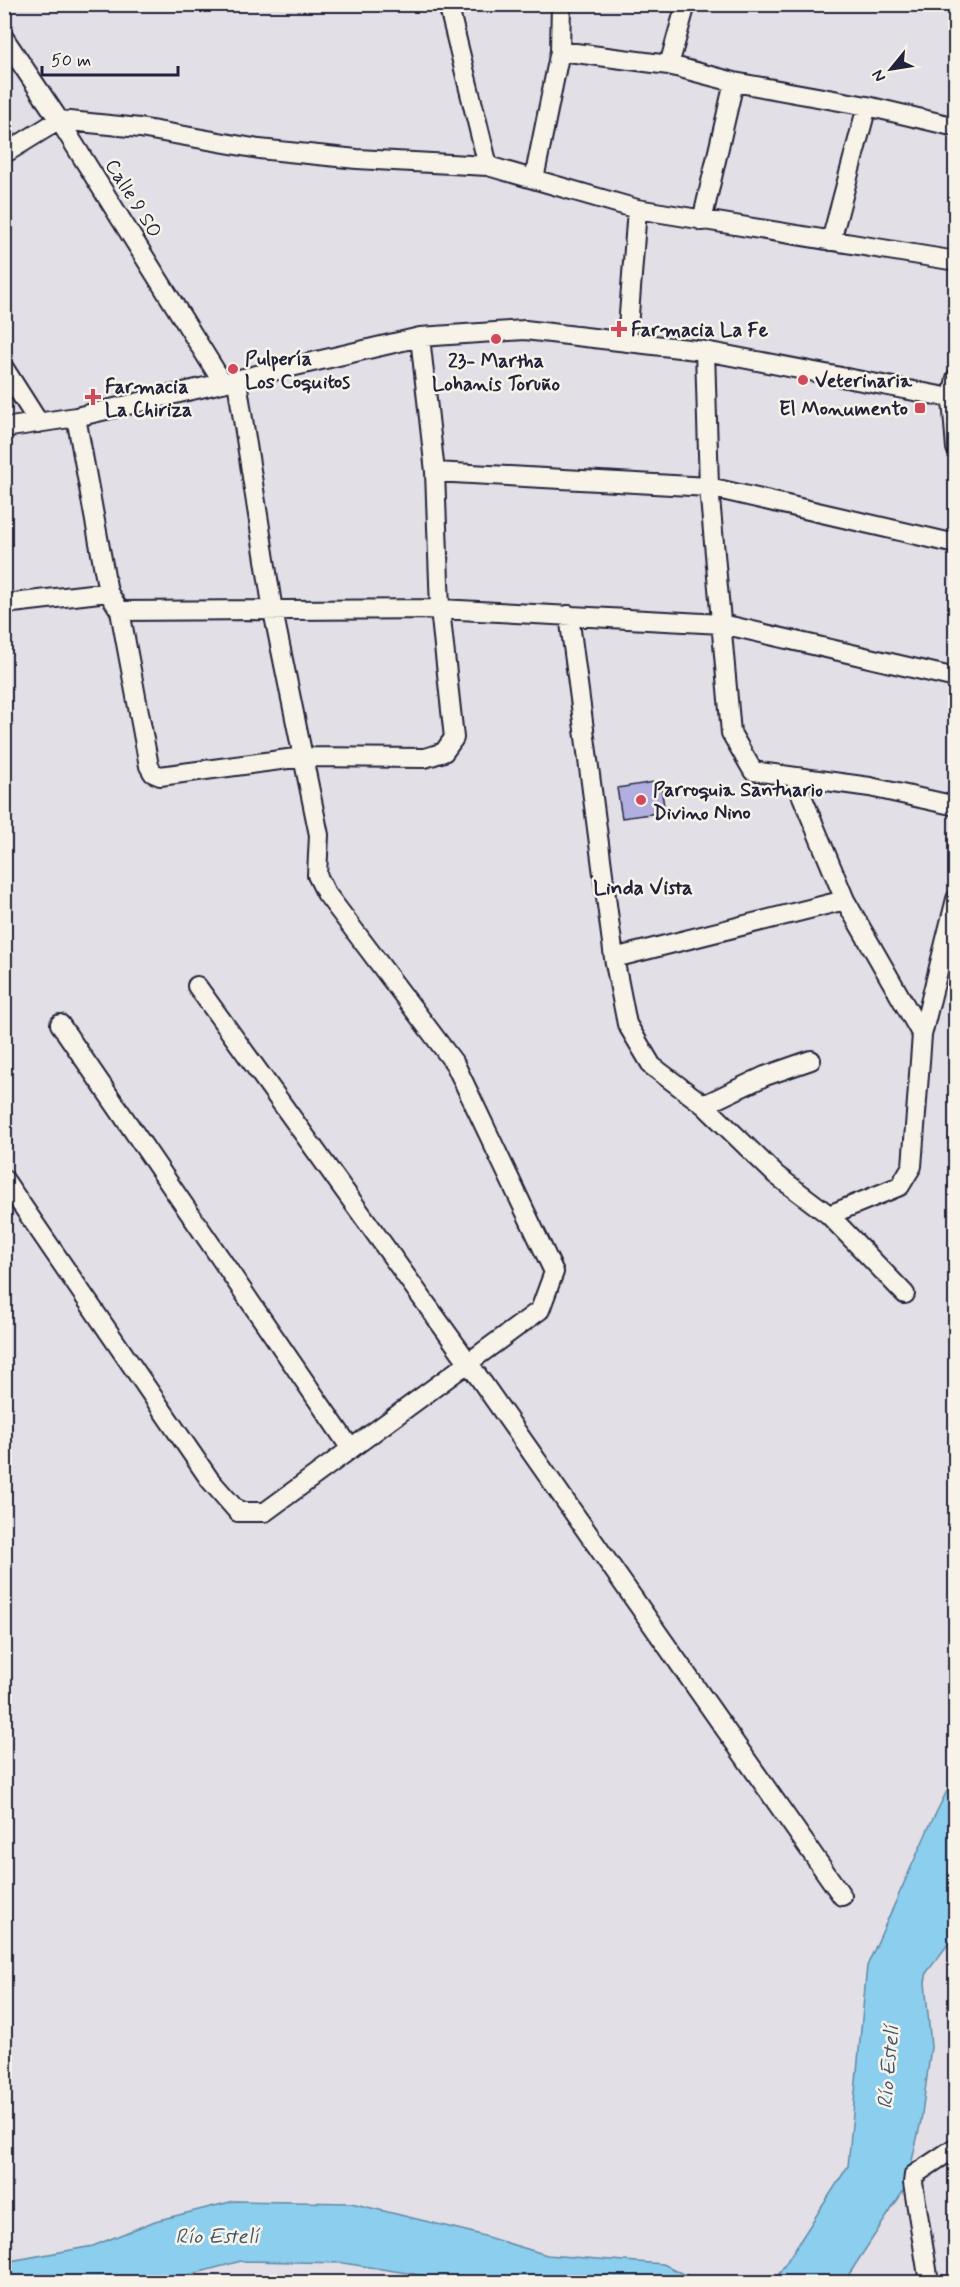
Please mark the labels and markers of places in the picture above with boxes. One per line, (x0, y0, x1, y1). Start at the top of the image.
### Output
place label: Farmacia La Fe (631, 317, 769, 344)
marker: Farmacia La Fe (612, 322, 626, 336)
marker: 23- Martha Lohanis Toruño (489, 332, 503, 346)
place label: Pulpería Los Coquitos (245, 346, 350, 396)
place label: 23- Martha Lohanis Toruño (432, 348, 560, 398)
marker: Pulpería Los Coquitos (226, 362, 240, 376)
place label: Veterinaria (815, 368, 913, 395)
marker: Veterinaria (796, 373, 810, 387)
place label: Farmacia La Chiriza (105, 374, 192, 424)
marker: Farmacia La Chiriza (86, 390, 100, 404)
place label: El Monumento (779, 396, 908, 423)
marker: El Monumento (913, 401, 927, 415)
place label: Parroquia Santuario Divino Nino (653, 777, 823, 827)
marker: Parroquia Santuario Divino Nino (634, 793, 648, 807)

